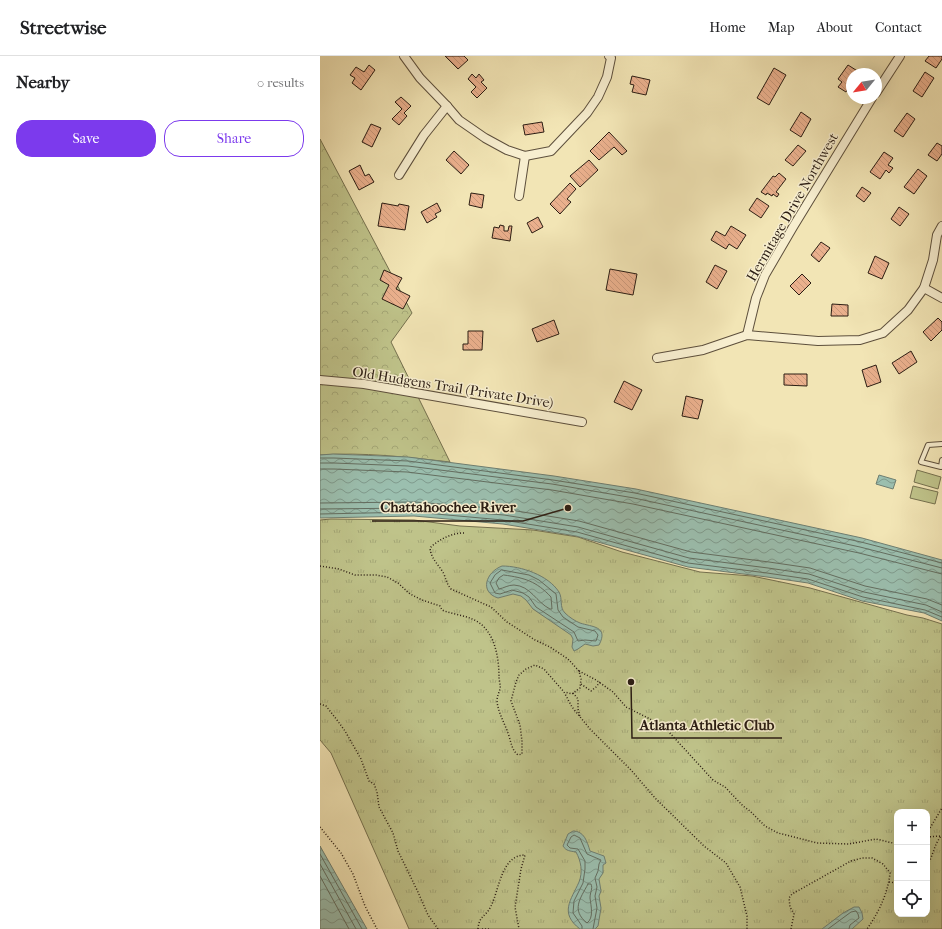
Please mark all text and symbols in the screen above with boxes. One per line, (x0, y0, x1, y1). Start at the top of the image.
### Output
text: Streetwise (20, 17, 106, 39)
text: Home (709, 19, 746, 36)
text: Map (768, 19, 795, 36)
text: About (817, 19, 853, 36)
text: Contact (875, 19, 922, 36)
north arrow (846, 68, 882, 104)
text: Nearby (16, 72, 70, 92)
text: 0 results (257, 75, 304, 90)
button: Save (16, 120, 156, 157)
button: Share (164, 120, 304, 157)
street label: Hermitage Drive Northwest (743, 130, 842, 285)
street label: Old Hudgens Trail (Private Drive) (351, 363, 555, 412)
callout: Chattahoochee River (372, 494, 523, 521)
text: Chattahoochee River (380, 498, 516, 516)
callout: Atlanta Athletic Club (632, 711, 782, 738)
text: Atlanta Athletic Club (639, 716, 775, 734)
map controls (894, 809, 930, 917)
button: + (894, 809, 930, 845)
button: − (894, 845, 930, 881)
button: locate (894, 881, 930, 917)

